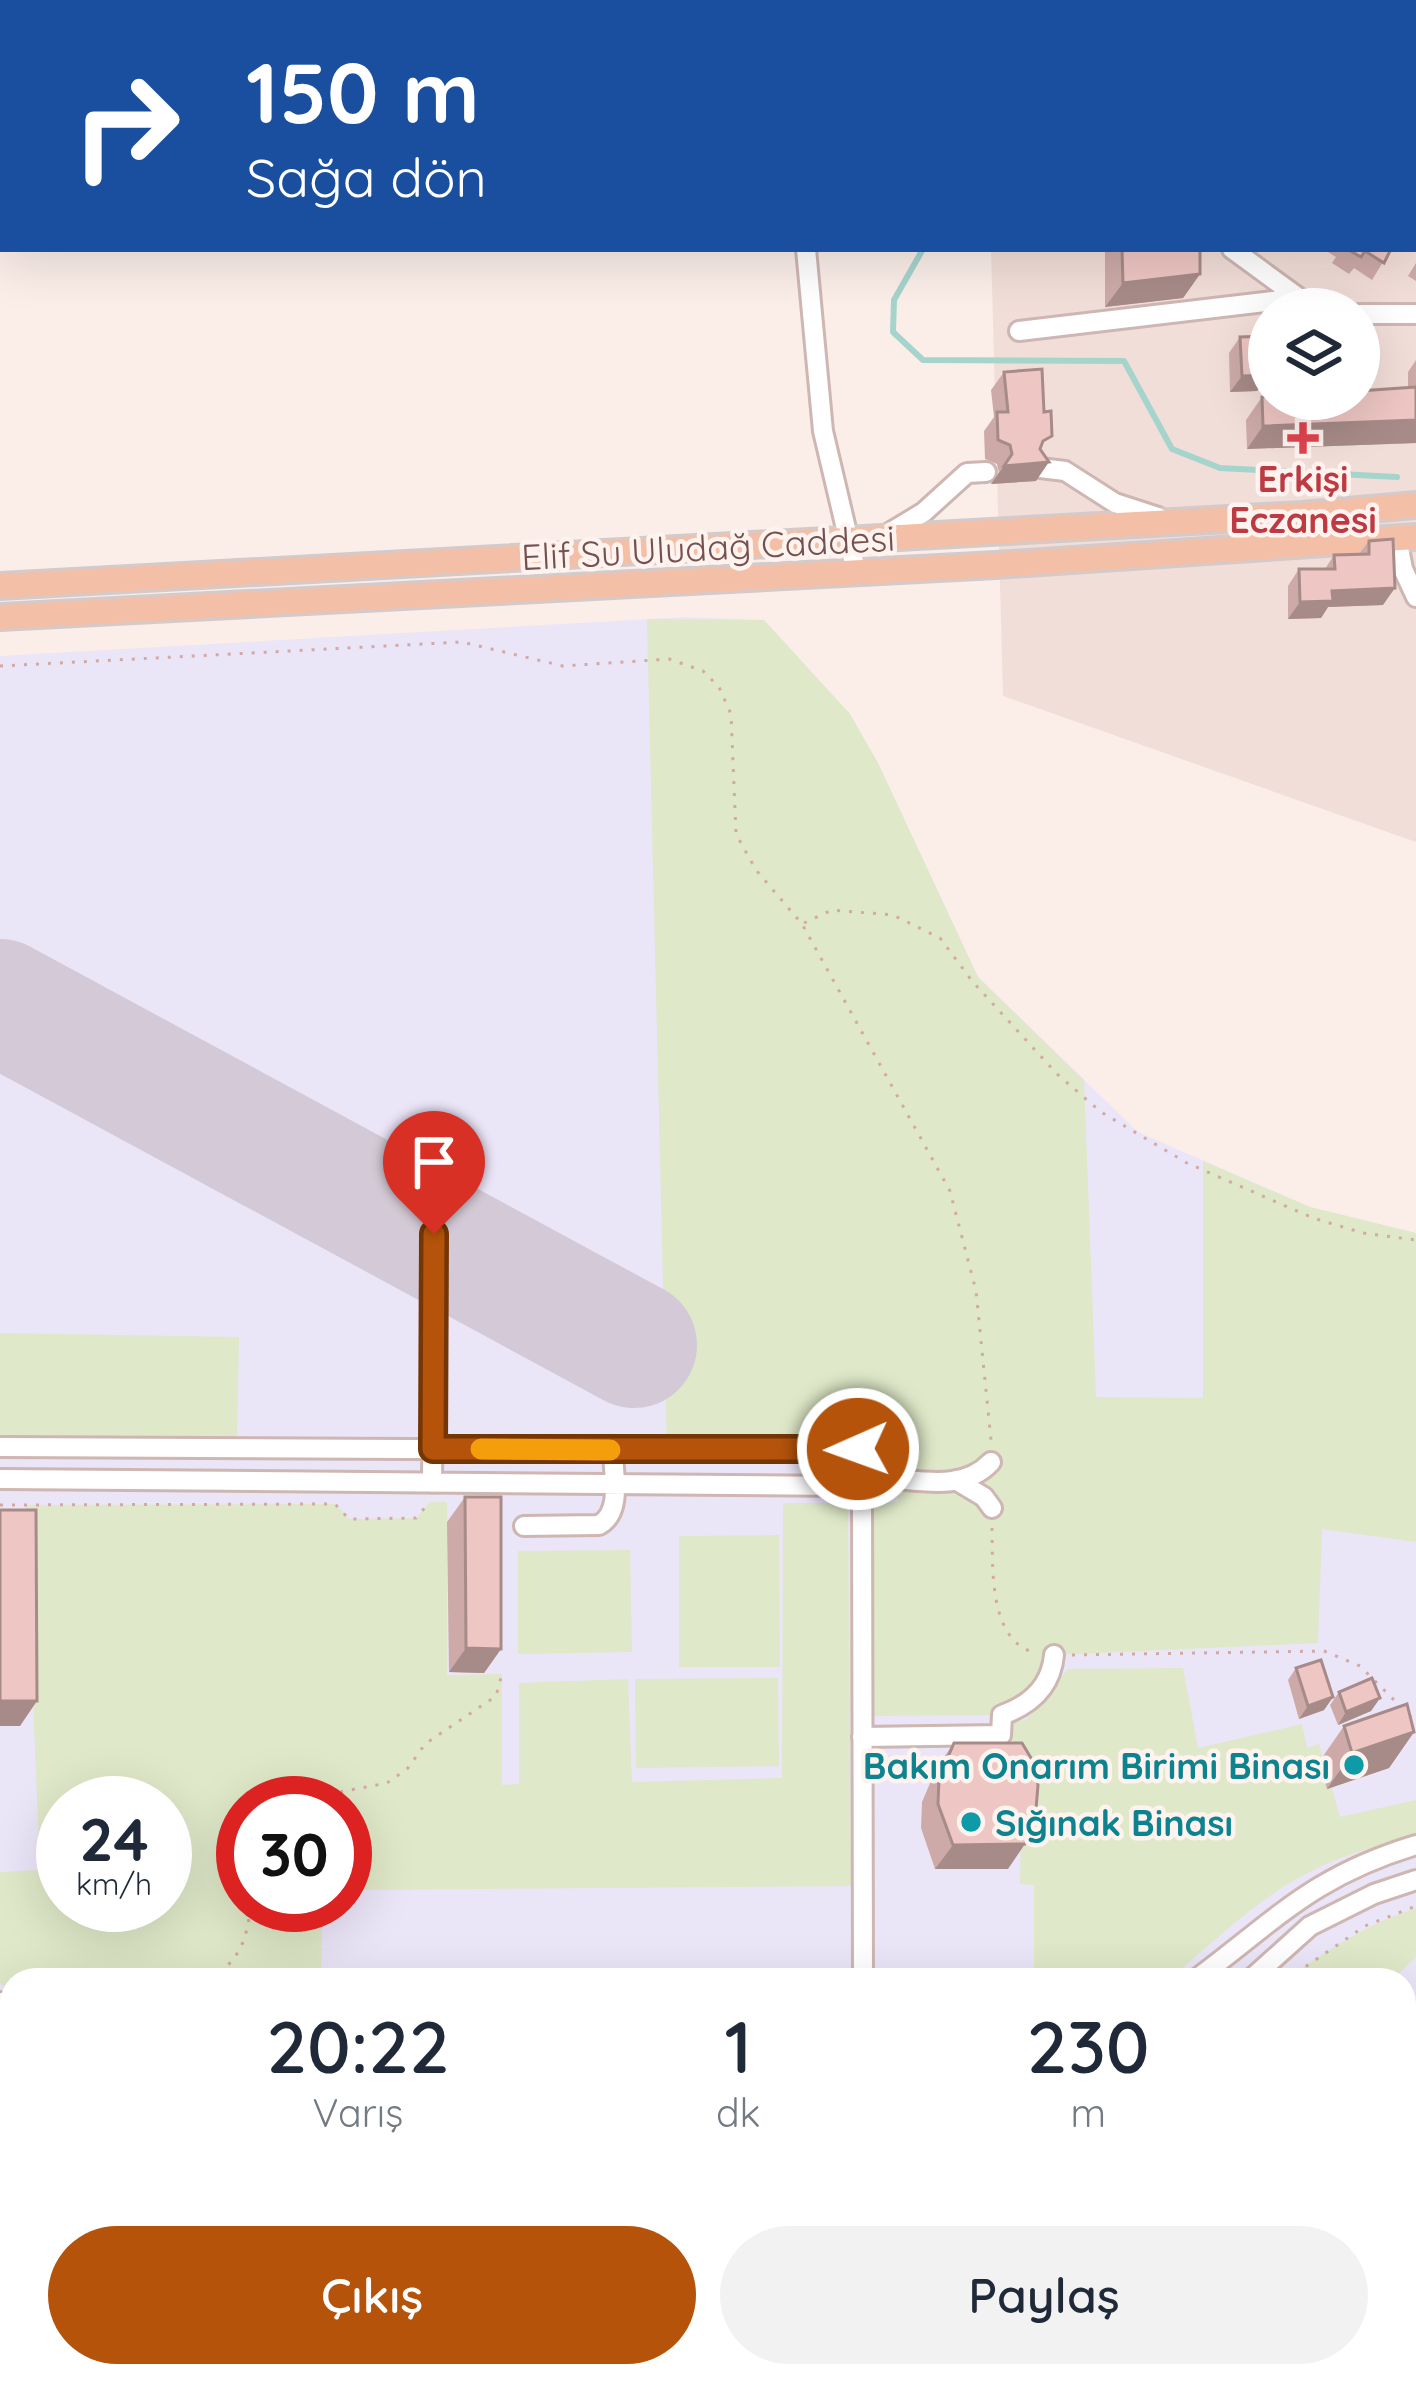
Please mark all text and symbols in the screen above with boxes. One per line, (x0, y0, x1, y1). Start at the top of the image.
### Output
text: 150 m (246, 39, 480, 144)
icon: right (48, 48, 204, 204)
text: Sağa dön (246, 143, 487, 211)
map controls (1248, 288, 1380, 420)
button: layers (1248, 288, 1380, 420)
marker: Erkişi Eczanesi (1290, 425, 1316, 451)
place label: Erkişi Eczanesi (1229, 456, 1377, 542)
street label: Elif Su Uludağ Caddesi (520, 515, 896, 579)
pin (383, 1111, 485, 1234)
icon: arrive (401, 1129, 467, 1195)
position arrow (795, 1386, 921, 1512)
place label: Bakım Onarım Birimi Binası (863, 1743, 1330, 1788)
marker: Bakım Onarım Birimi Binası (1341, 1752, 1367, 1778)
speed limit sign: 30 (216, 1776, 372, 1932)
place label: Sığınak Binası (995, 1800, 1233, 1845)
text: 24 (79, 1801, 149, 1876)
marker: Sığınak Binası (958, 1809, 984, 1835)
text: km/h (76, 1865, 152, 1903)
text: 20:22 (266, 2001, 450, 2091)
text: 1 (724, 2001, 752, 2091)
text: 230 (1027, 2001, 1150, 2091)
text: Varış (313, 2088, 403, 2137)
text: dk (716, 2088, 760, 2137)
text: m (1070, 2088, 1106, 2137)
button: Çıkış (48, 2226, 696, 2364)
button: Paylaş (720, 2226, 1368, 2364)

